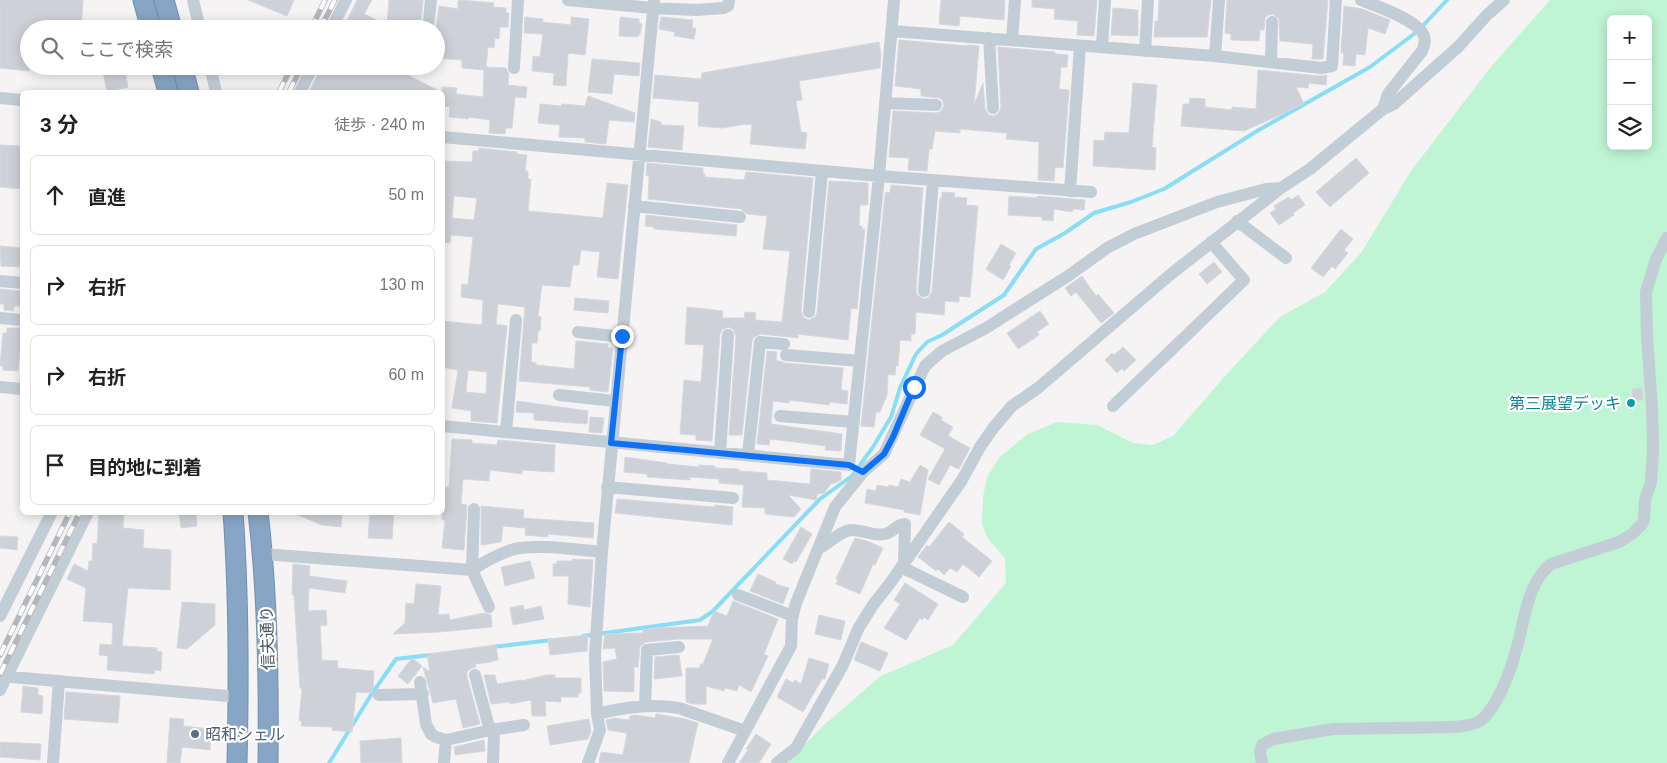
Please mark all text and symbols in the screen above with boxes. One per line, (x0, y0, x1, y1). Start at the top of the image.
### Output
map controls (1607, 15, 1652, 150)
button: + (1607, 15, 1652, 60)
search box (20, 20, 445, 75)
icon: search (38, 34, 66, 62)
text: ここで検索 (78, 39, 173, 60)
button: − (1607, 60, 1652, 105)
button: layers (1607, 105, 1652, 150)
text: 3 分 (40, 113, 79, 136)
text: 徒歩 · 240 m (334, 116, 425, 133)
icon: ahead (41, 181, 69, 209)
text: 50 m (388, 186, 424, 203)
text: 直進 (88, 187, 126, 208)
icon: right (41, 271, 69, 299)
text: 130 m (380, 276, 424, 293)
text: 右折 (88, 277, 126, 298)
route end (611, 325, 634, 348)
icon: right (41, 361, 69, 389)
text: 60 m (388, 366, 424, 383)
text: 右折 (88, 367, 126, 388)
route start (903, 376, 926, 399)
place label: 第三展望デッキ (1509, 395, 1621, 412)
marker: 第三展望デッキ (1625, 397, 1637, 409)
icon: arrive (41, 451, 69, 479)
text: 目的地に到着 (88, 457, 202, 478)
street label: 信夫通り (258, 606, 277, 670)
place label: 昭和シェル (205, 726, 285, 743)
marker: 昭和シェル (189, 728, 201, 740)

